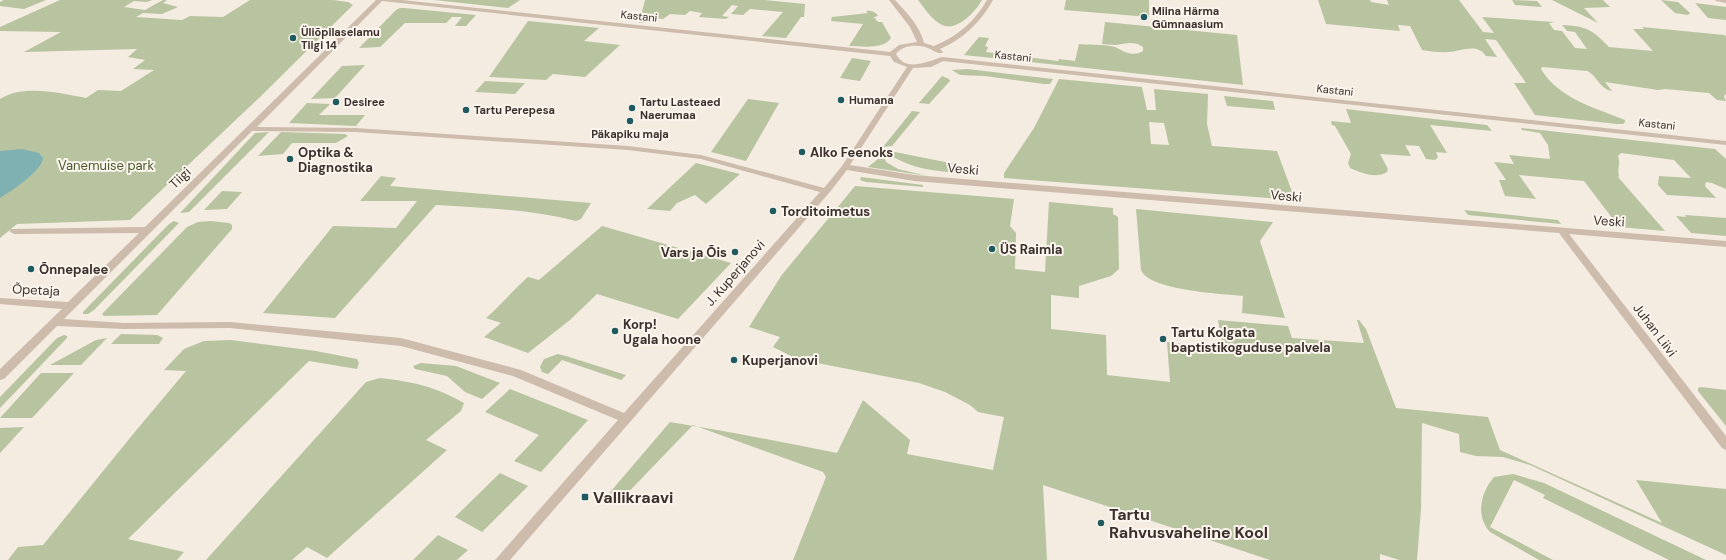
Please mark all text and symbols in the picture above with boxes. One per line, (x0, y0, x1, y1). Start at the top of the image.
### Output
place label: Miina Härma Gümnaasium (1152, 4, 1223, 31)
street label: Kastani (620, 7, 658, 25)
marker: Miina Härma Gümnaasium (1139, 12, 1149, 22)
place label: Üliõpilaselamu Tiigi 14 (301, 25, 380, 52)
marker: Üliõpilaselamu Tiigi 14 (288, 33, 298, 43)
street label: Kastani (994, 47, 1032, 65)
street label: Kastani (1316, 81, 1354, 99)
place label: Humana (849, 93, 894, 107)
place label: Desiree (344, 95, 385, 109)
place label: Tartu Lasteaed Naerumaa (640, 95, 720, 122)
marker: Humana (836, 95, 846, 105)
marker: Desiree (331, 97, 341, 107)
place label: Tartu Perepesa (474, 103, 555, 117)
marker: Tartu Lasteaed Naerumaa (627, 103, 637, 113)
marker: Tartu Perepesa (461, 105, 471, 115)
street label: Kastani (1638, 115, 1676, 133)
marker: Päkapiku maja (625, 116, 635, 126)
place label: Päkapiku maja (591, 127, 669, 141)
place label: Optika & Diagnostika (298, 144, 373, 176)
place label: Alko Feenoks (810, 144, 893, 161)
marker: Alko Feenoks (797, 147, 807, 157)
marker: Optika & Diagnostika (285, 154, 295, 164)
park label: Vanemuise park (58, 157, 154, 174)
street label: Veski (947, 159, 979, 179)
street label: Tiigi (165, 164, 195, 192)
street label: Veski (1270, 186, 1302, 206)
place label: Torditoimetus (781, 203, 870, 220)
marker: Torditoimetus (768, 206, 778, 216)
street label: Veski (1593, 211, 1625, 231)
street label: J. Kuperjanovi (702, 236, 768, 310)
place label: ÜS Raimla (1000, 241, 1062, 258)
place label: Vars ja Õis (661, 244, 727, 261)
marker: ÜS Raimla (987, 244, 997, 254)
marker: Vars ja Õis (730, 247, 740, 257)
place label: Õnnepalee (39, 261, 108, 278)
marker: Õnnepalee (26, 264, 36, 274)
street label: Õpetaja (12, 280, 60, 300)
street label: Juhan Liivi (1629, 300, 1681, 360)
place label: Korp! Ugala hoone (623, 316, 701, 348)
place label: Tartu Kolgata baptistikoguduse palvela (1171, 324, 1331, 356)
marker: Korp! Ugala hoone (610, 326, 620, 336)
marker: Tartu Kolgata baptistikoguduse palvela (1158, 334, 1168, 344)
place label: Kuperjanovi (742, 352, 818, 369)
marker: Kuperjanovi (729, 355, 739, 365)
place label: Vallikraavi (593, 487, 673, 508)
marker: Vallikraavi (580, 492, 590, 502)
place label: Tartu Rahvusvaheline Kool (1109, 504, 1268, 543)
marker: Tartu Rahvusvaheline Kool (1096, 518, 1106, 528)

